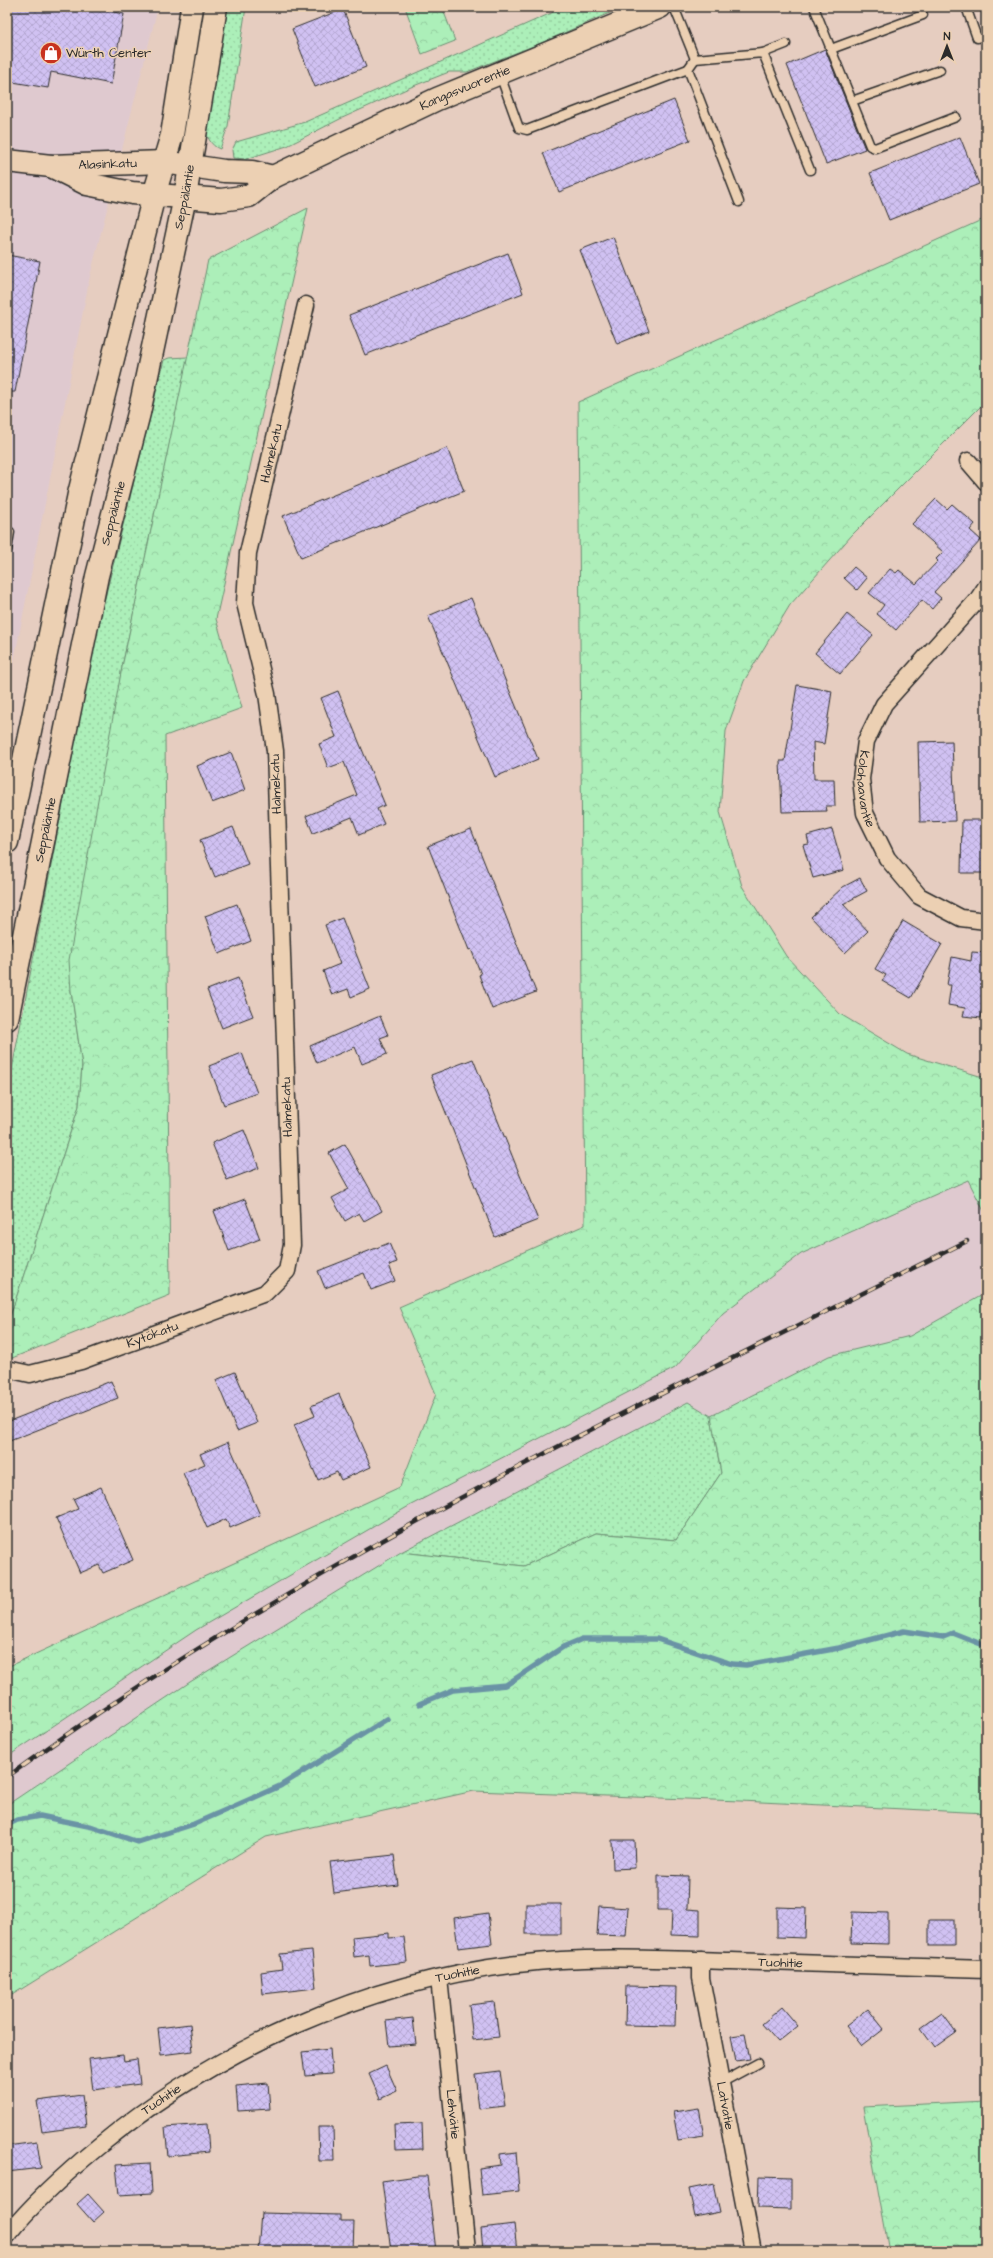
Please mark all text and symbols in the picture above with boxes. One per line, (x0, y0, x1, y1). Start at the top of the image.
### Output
north arrow (927, 26, 967, 66)
text: N (944, 29, 951, 44)
shop icon: Würth Center (38, 40, 64, 66)
place label: Würth Center (66, 44, 151, 62)
street label: Kangasvuorentie (417, 61, 513, 115)
street label: Alasinkatu (78, 154, 138, 174)
street label: Seppäläntie (169, 163, 199, 231)
street label: Halmekatu (256, 421, 287, 485)
street label: Seppäläntie (96, 479, 130, 547)
street label: Kolohaavantie (852, 749, 880, 831)
street label: Halmekatu (266, 753, 286, 814)
street label: Seppäläntie (30, 796, 61, 864)
street label: Halmekatu (277, 1076, 297, 1137)
street label: Kytökatu (124, 1317, 181, 1353)
street label: Tuohitie (758, 1953, 803, 1972)
street label: Tuohitie (434, 1961, 481, 1987)
street label: Tuohitie (138, 2079, 185, 2119)
street label: Latvatie (712, 2080, 739, 2131)
street label: Lehvätie (441, 2088, 464, 2140)

